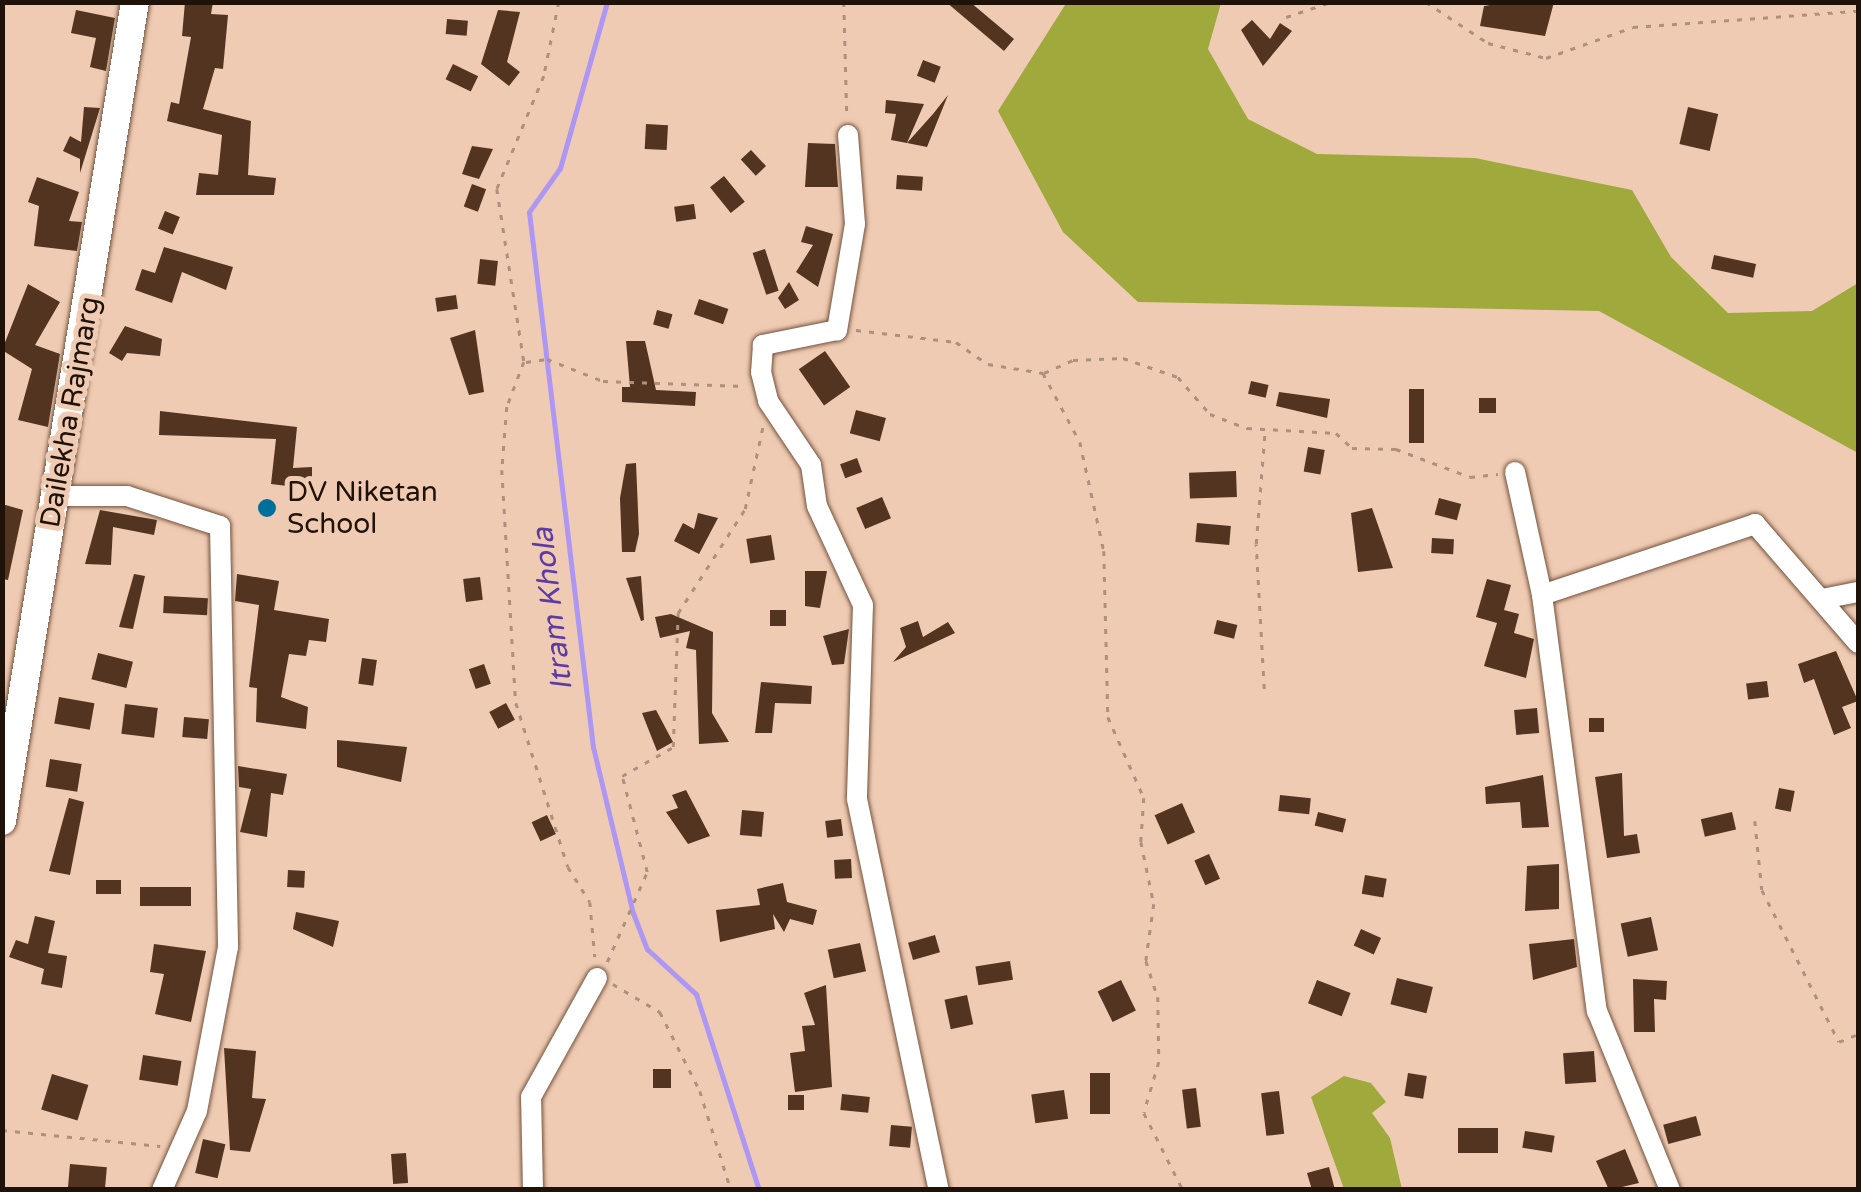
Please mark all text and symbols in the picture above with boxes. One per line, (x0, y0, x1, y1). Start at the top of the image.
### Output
street label: Dailekha Rajmarg (33, 294, 107, 530)
place label: DV Niketan School (287, 475, 438, 541)
marker: DV Niketan School (256, 497, 278, 519)
water label: Itram Khola (525, 525, 581, 693)

